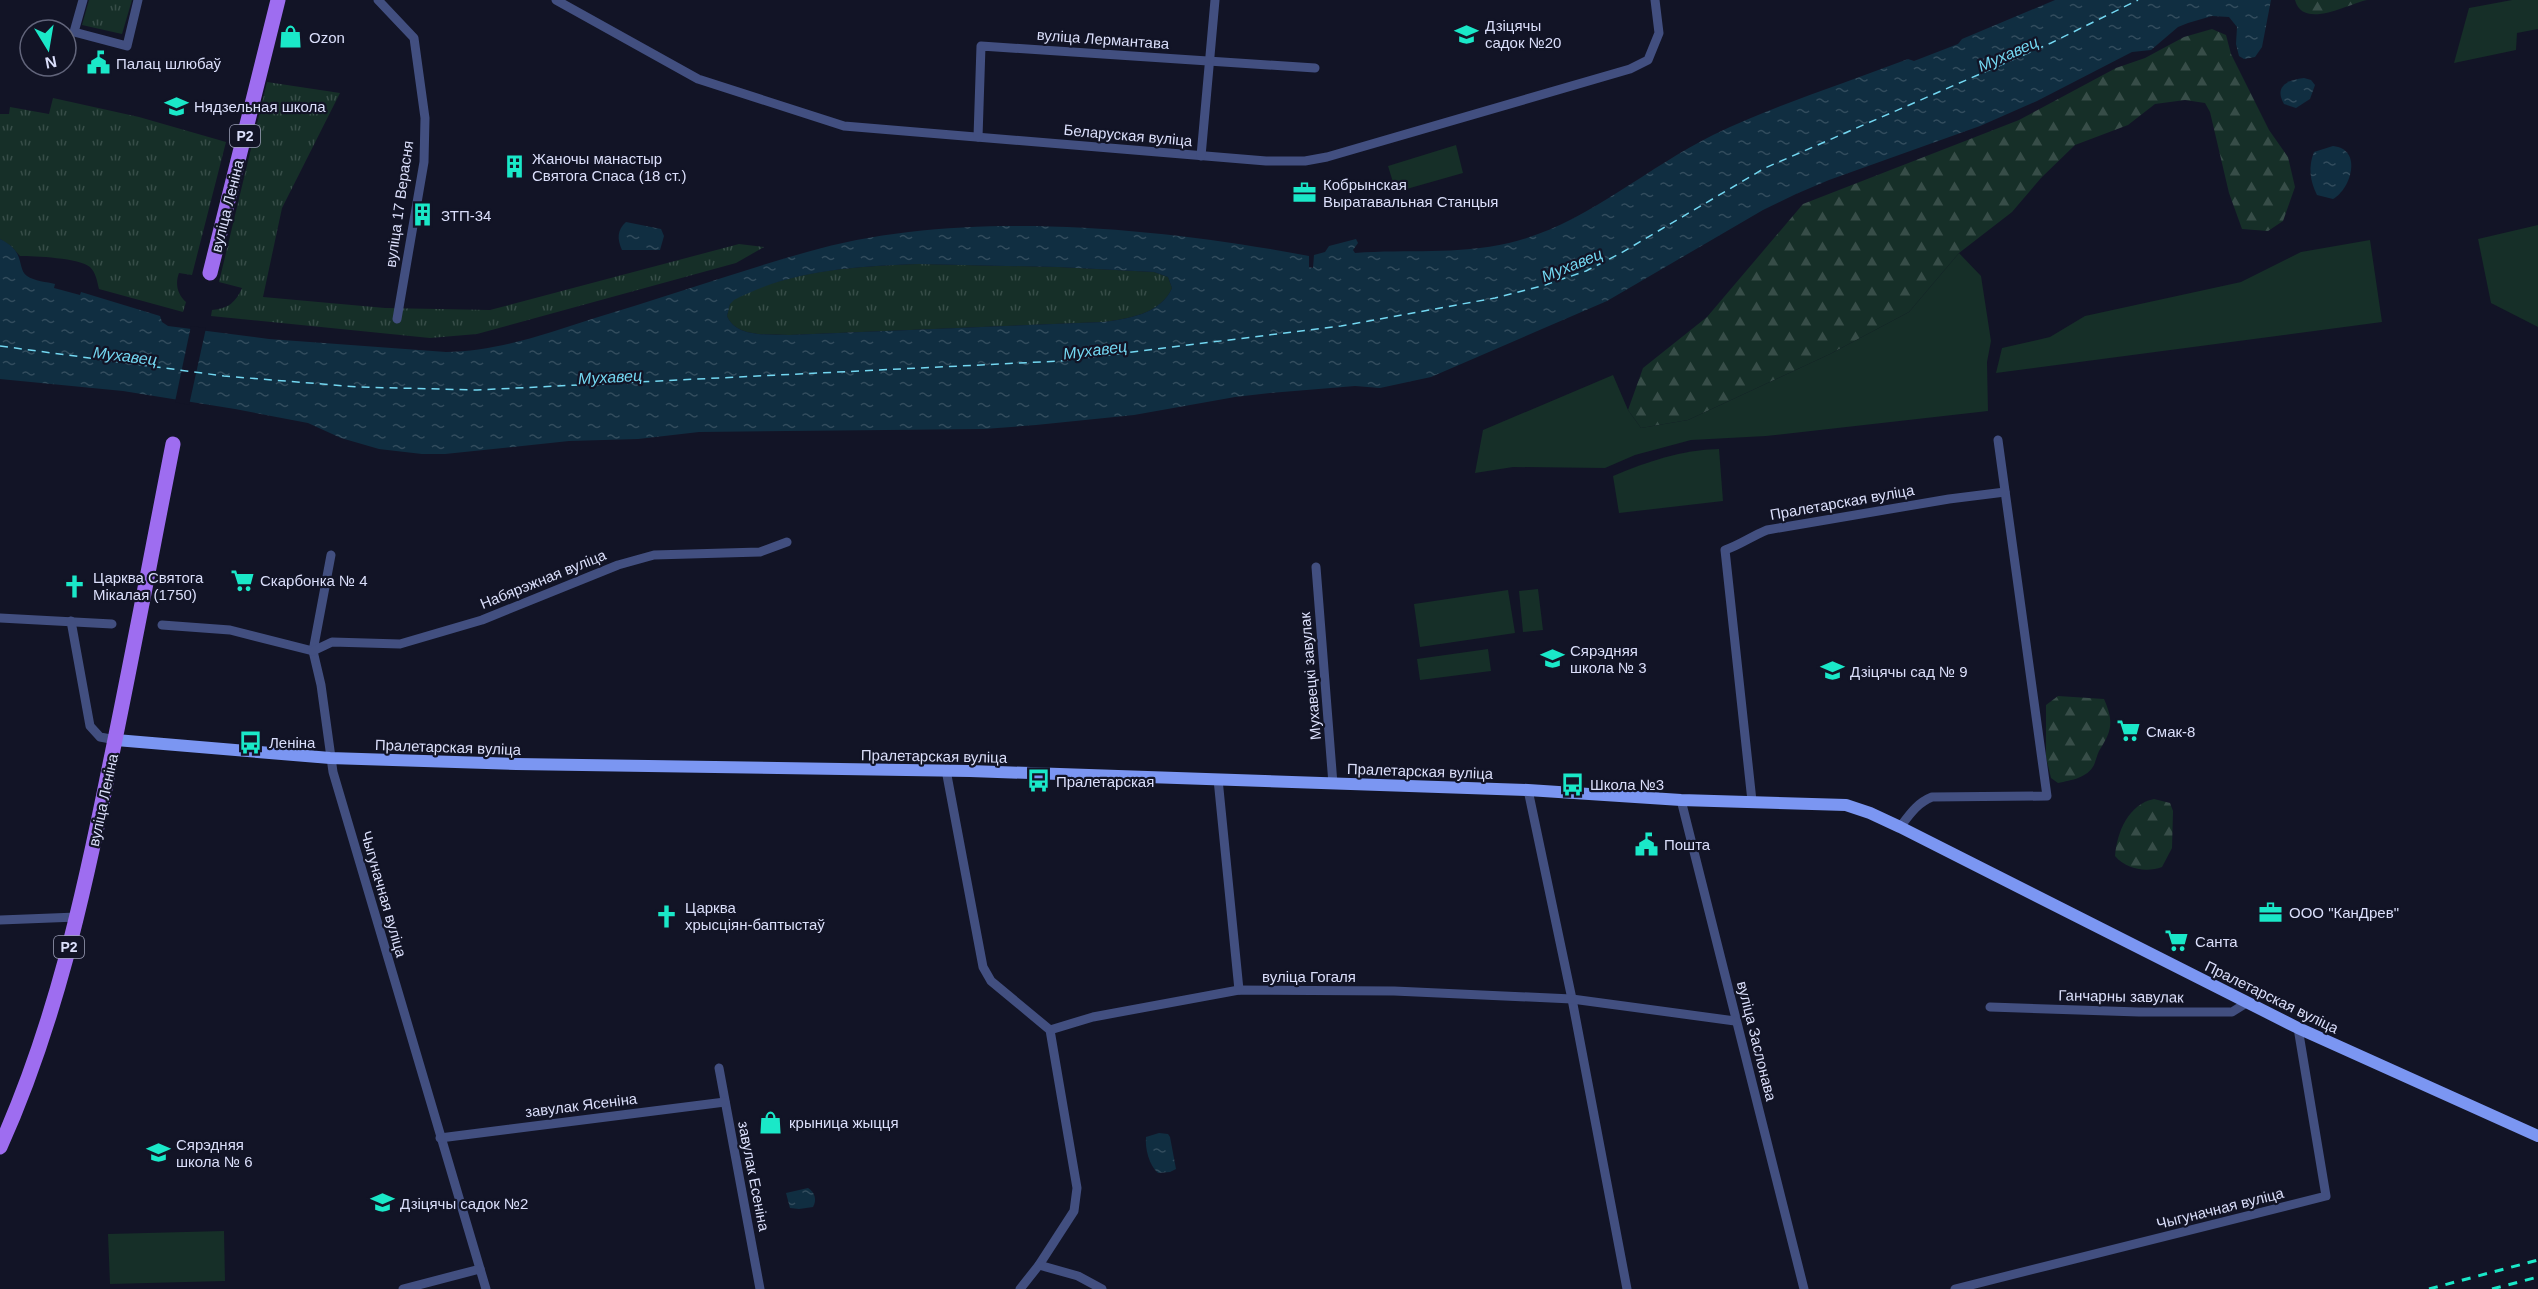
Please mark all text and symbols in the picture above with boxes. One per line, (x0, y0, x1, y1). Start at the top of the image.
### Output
place label: Дзіцячы садок №20 (1485, 17, 1561, 51)
north arrow (18, 18, 78, 78)
school or university icon: Дзіцячы садок №20 (1454, 21, 1480, 47)
shop icon: Ozon (278, 24, 304, 50)
street label: вуліца Лермантава (1036, 26, 1170, 52)
place label: Ozon (309, 29, 345, 46)
water label: Мухавец (1975, 33, 2041, 75)
public building icon: Палац шлюбаў (85, 50, 111, 76)
text: N (43, 53, 58, 72)
place label: Палац шлюбаў (116, 55, 222, 72)
school or university icon: Нядзельная школа (163, 93, 189, 119)
place label: Нядзельная школа (194, 98, 326, 115)
street label: Беларуская вуліца (1063, 121, 1194, 149)
road number: Р2 (230, 125, 260, 147)
street label: вуліца 17 Верасня (382, 140, 416, 268)
place label: Жаночы манастыр Святога Спаса (18 ст.) (532, 150, 686, 184)
building icon: Жаночы манастыр Святога Спаса (18 ст.) (501, 154, 527, 180)
street label: вуліца Леніна (207, 158, 247, 254)
place label: Кобрынская Выратавальная Станцыя (1323, 176, 1498, 210)
office icon: Кобрынская Выратавальная Станцыя (1292, 180, 1318, 206)
building icon: ЗТП-34 (410, 202, 436, 228)
place label: ЗТП-34 (441, 207, 491, 224)
water label: Мухавец (1539, 245, 1605, 285)
water label: Мухавец (1062, 338, 1128, 362)
water label: Мухавец (92, 344, 158, 368)
water label: Мухавец (577, 367, 643, 387)
street label: Пралетарская вуліца (1768, 481, 1916, 523)
street label: Набярэжная вуліца (478, 546, 609, 612)
supermarket icon: Скарбонка № 4 (229, 567, 255, 593)
place label: Царква Святога Мікалая (1750) (93, 569, 204, 603)
place label: Скарбонка № 4 (260, 572, 368, 589)
church icon: Царква Святога Мікалая (1750) (62, 573, 88, 599)
street label: Мухавецкі завулак (1296, 611, 1324, 741)
place label: Сярэдняя школа № 3 (1570, 642, 1647, 676)
school or university icon: Сярэдняя школа № 3 (1539, 646, 1565, 672)
school or university icon: Дзіцячы сад № 9 (1819, 658, 1845, 684)
place label: Дзіцячы сад № 9 (1850, 663, 1968, 680)
supermarket icon: Смак-8 (2115, 718, 2141, 744)
place label: Смак-8 (2146, 723, 2195, 740)
bus stop icon: Леніна (238, 729, 264, 755)
place label: Леніна (269, 734, 316, 751)
street label: Пралетарская вуліца (375, 736, 522, 758)
street label: Пралетарская вуліца (861, 746, 1008, 766)
street label: вуліца Леніна (85, 751, 121, 848)
street label: Пралетарская вуліца (1347, 760, 1494, 782)
bus stop icon: Пралетарская (1025, 768, 1051, 794)
bus stop icon: Школа №3 (1559, 771, 1585, 797)
place label: Пралетарская (1056, 773, 1154, 790)
place label: Школа №3 (1590, 776, 1664, 793)
street label: Чыгуначная вуліца (358, 829, 410, 960)
public building icon: Пошта (1633, 831, 1659, 857)
place label: Пошта (1664, 836, 1711, 853)
place label: Царква хрысціян-баптыстаў (685, 899, 825, 933)
office icon: ООО "КанДрев" (2258, 899, 2284, 925)
church icon: Царква хрысціян-баптыстаў (654, 903, 680, 929)
place label: ООО "КанДрев" (2289, 904, 2399, 921)
supermarket icon: Санта (2164, 928, 2190, 954)
place label: Санта (2195, 933, 2238, 950)
road number: Р2 (54, 936, 84, 958)
street label: Пралетарская вуліца (2203, 957, 2342, 1037)
street label: вуліца Гогаля (1262, 968, 1356, 985)
street label: вуліца Заслонава (1734, 979, 1780, 1103)
street label: Ганчарны завулак (2058, 986, 2184, 1006)
street label: завулак Ясеніна (524, 1090, 639, 1120)
shop icon: крыница жыцця (758, 1109, 784, 1135)
place label: крыница жыцця (789, 1114, 899, 1131)
street label: завулак Есеніна (735, 1120, 773, 1233)
place label: Сярэдняя школа № 6 (176, 1136, 253, 1170)
school or university icon: Сярэдняя школа № 6 (145, 1140, 171, 1166)
street label: Чыгуначная вуліца (2155, 1184, 2286, 1232)
school or university icon: Дзіцячы садок №2 (369, 1190, 395, 1216)
place label: Дзіцячы садок №2 (400, 1195, 528, 1212)

